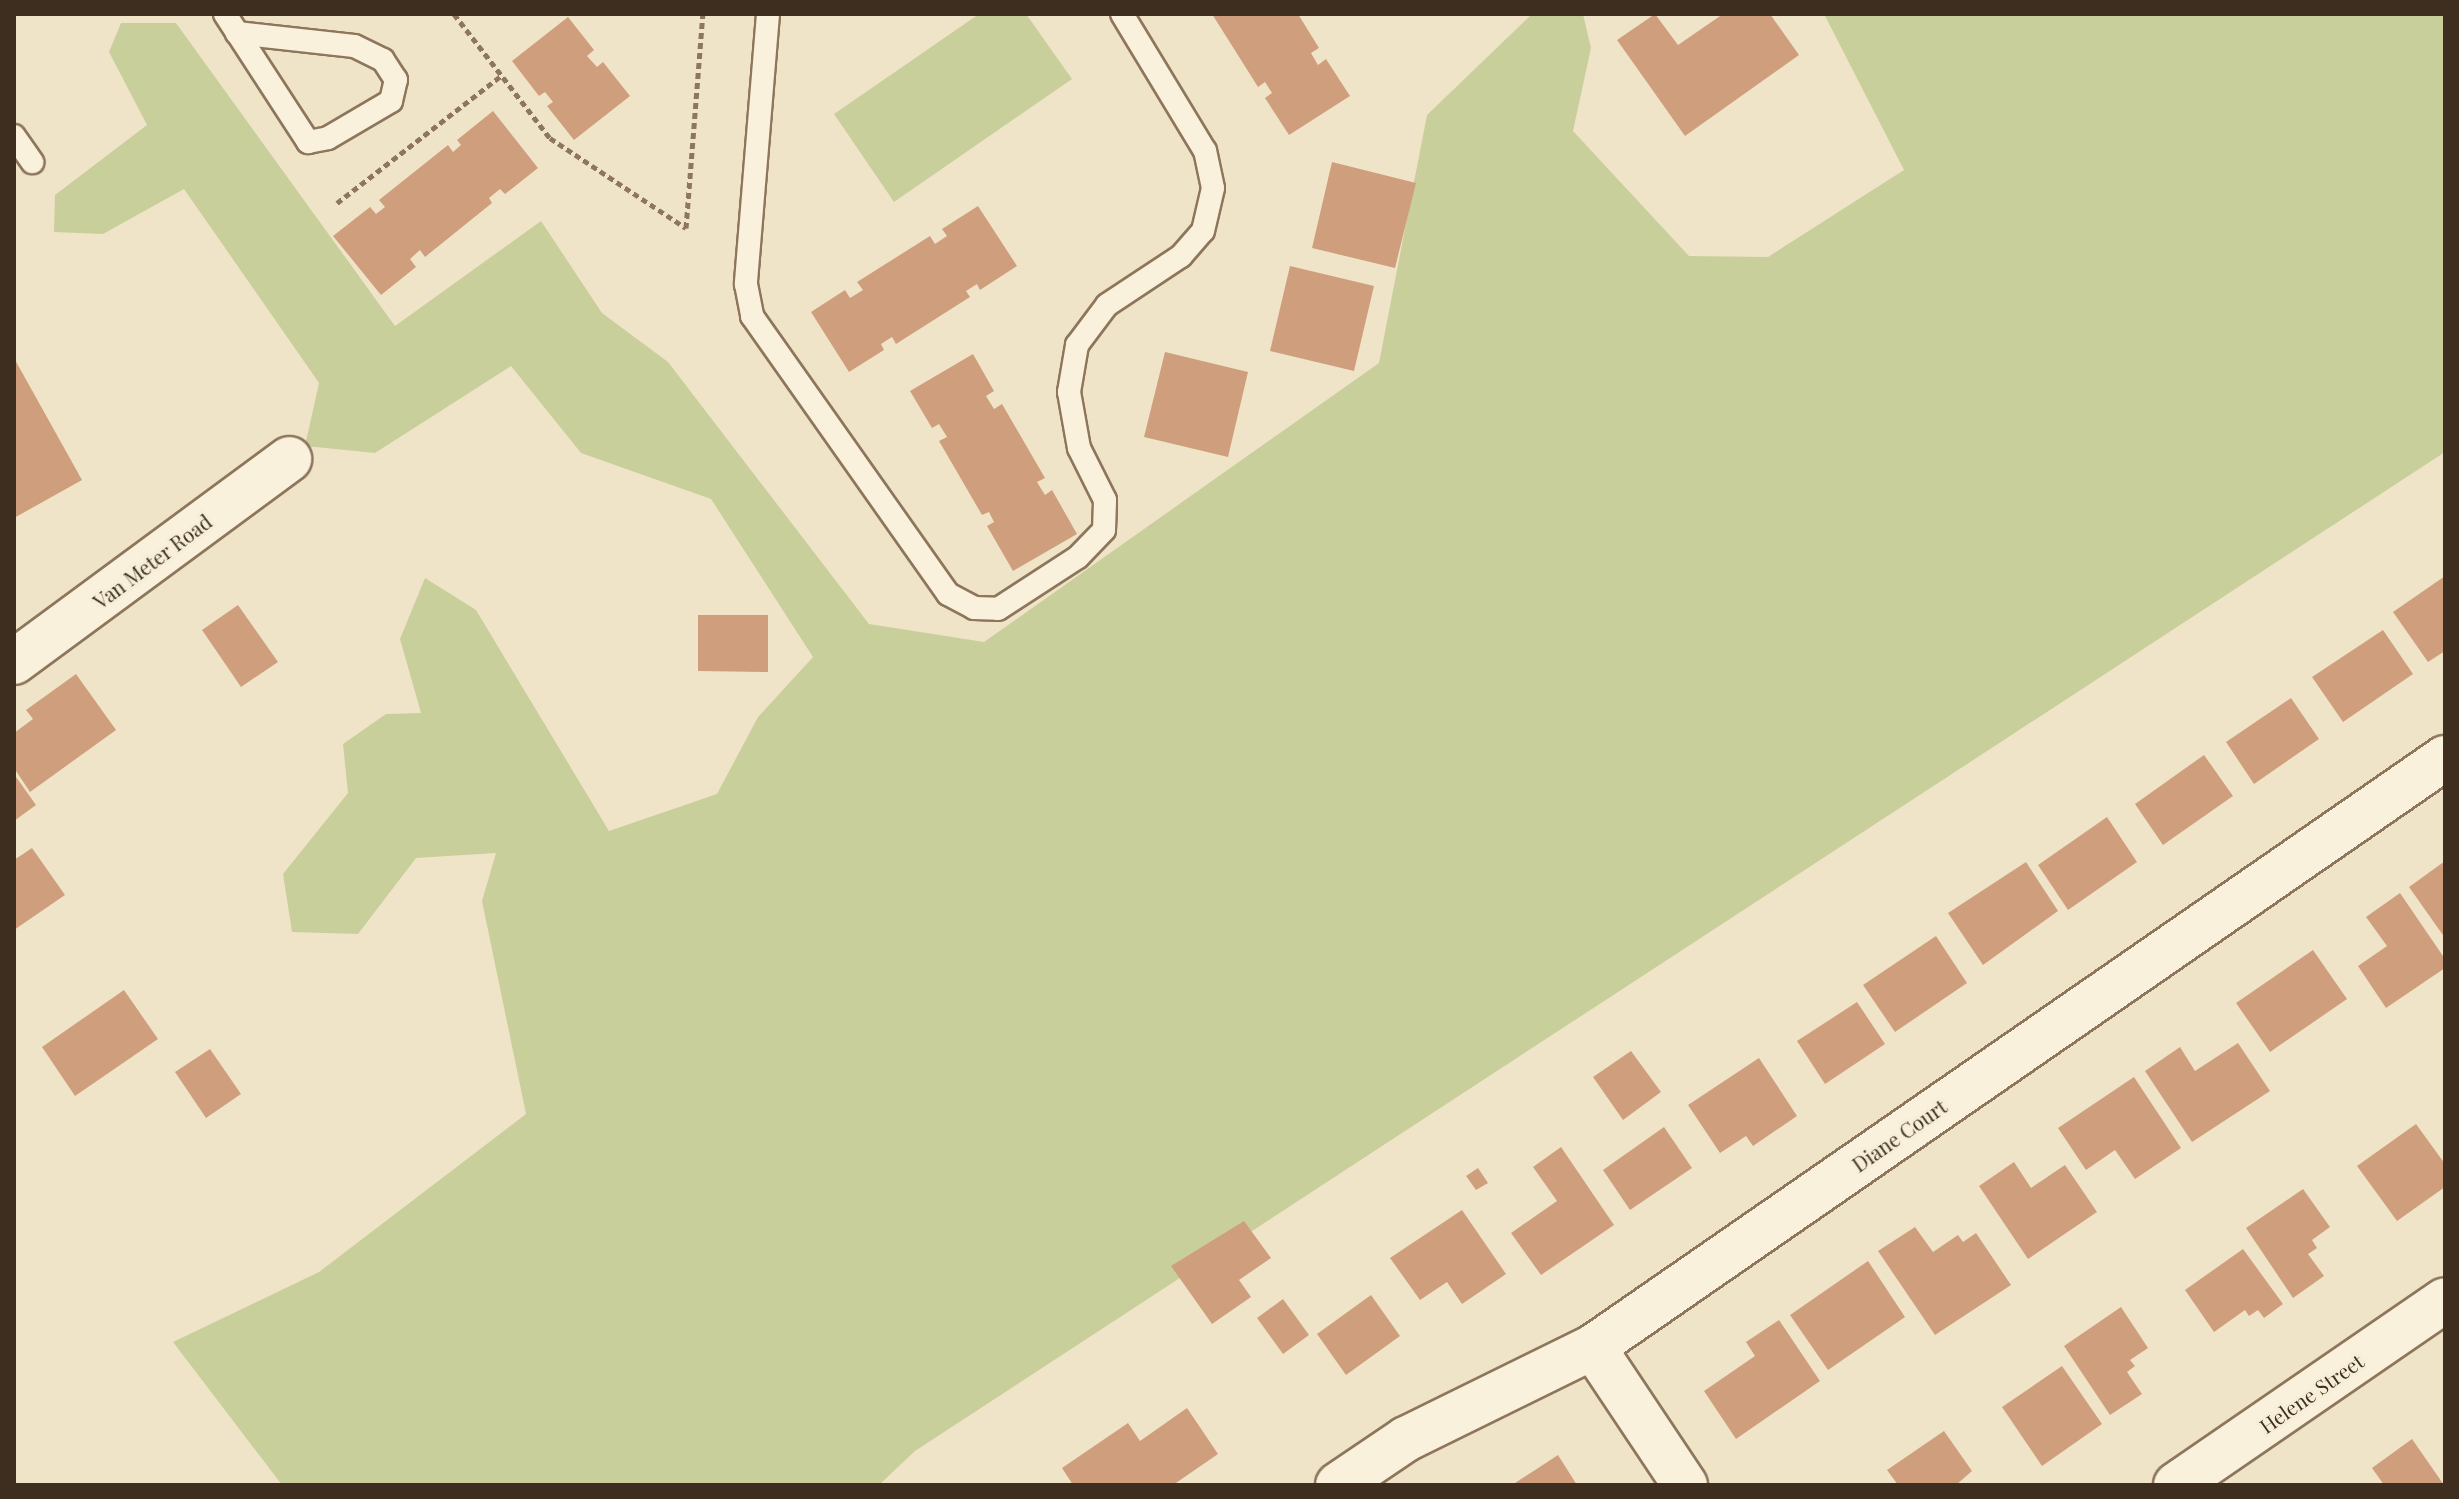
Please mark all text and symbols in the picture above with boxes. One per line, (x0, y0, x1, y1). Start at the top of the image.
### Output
street label: Van Meter Road (88, 509, 216, 613)
street label: Diane Court (1847, 1094, 1951, 1176)
street label: Helene Street (2254, 1348, 2368, 1438)

